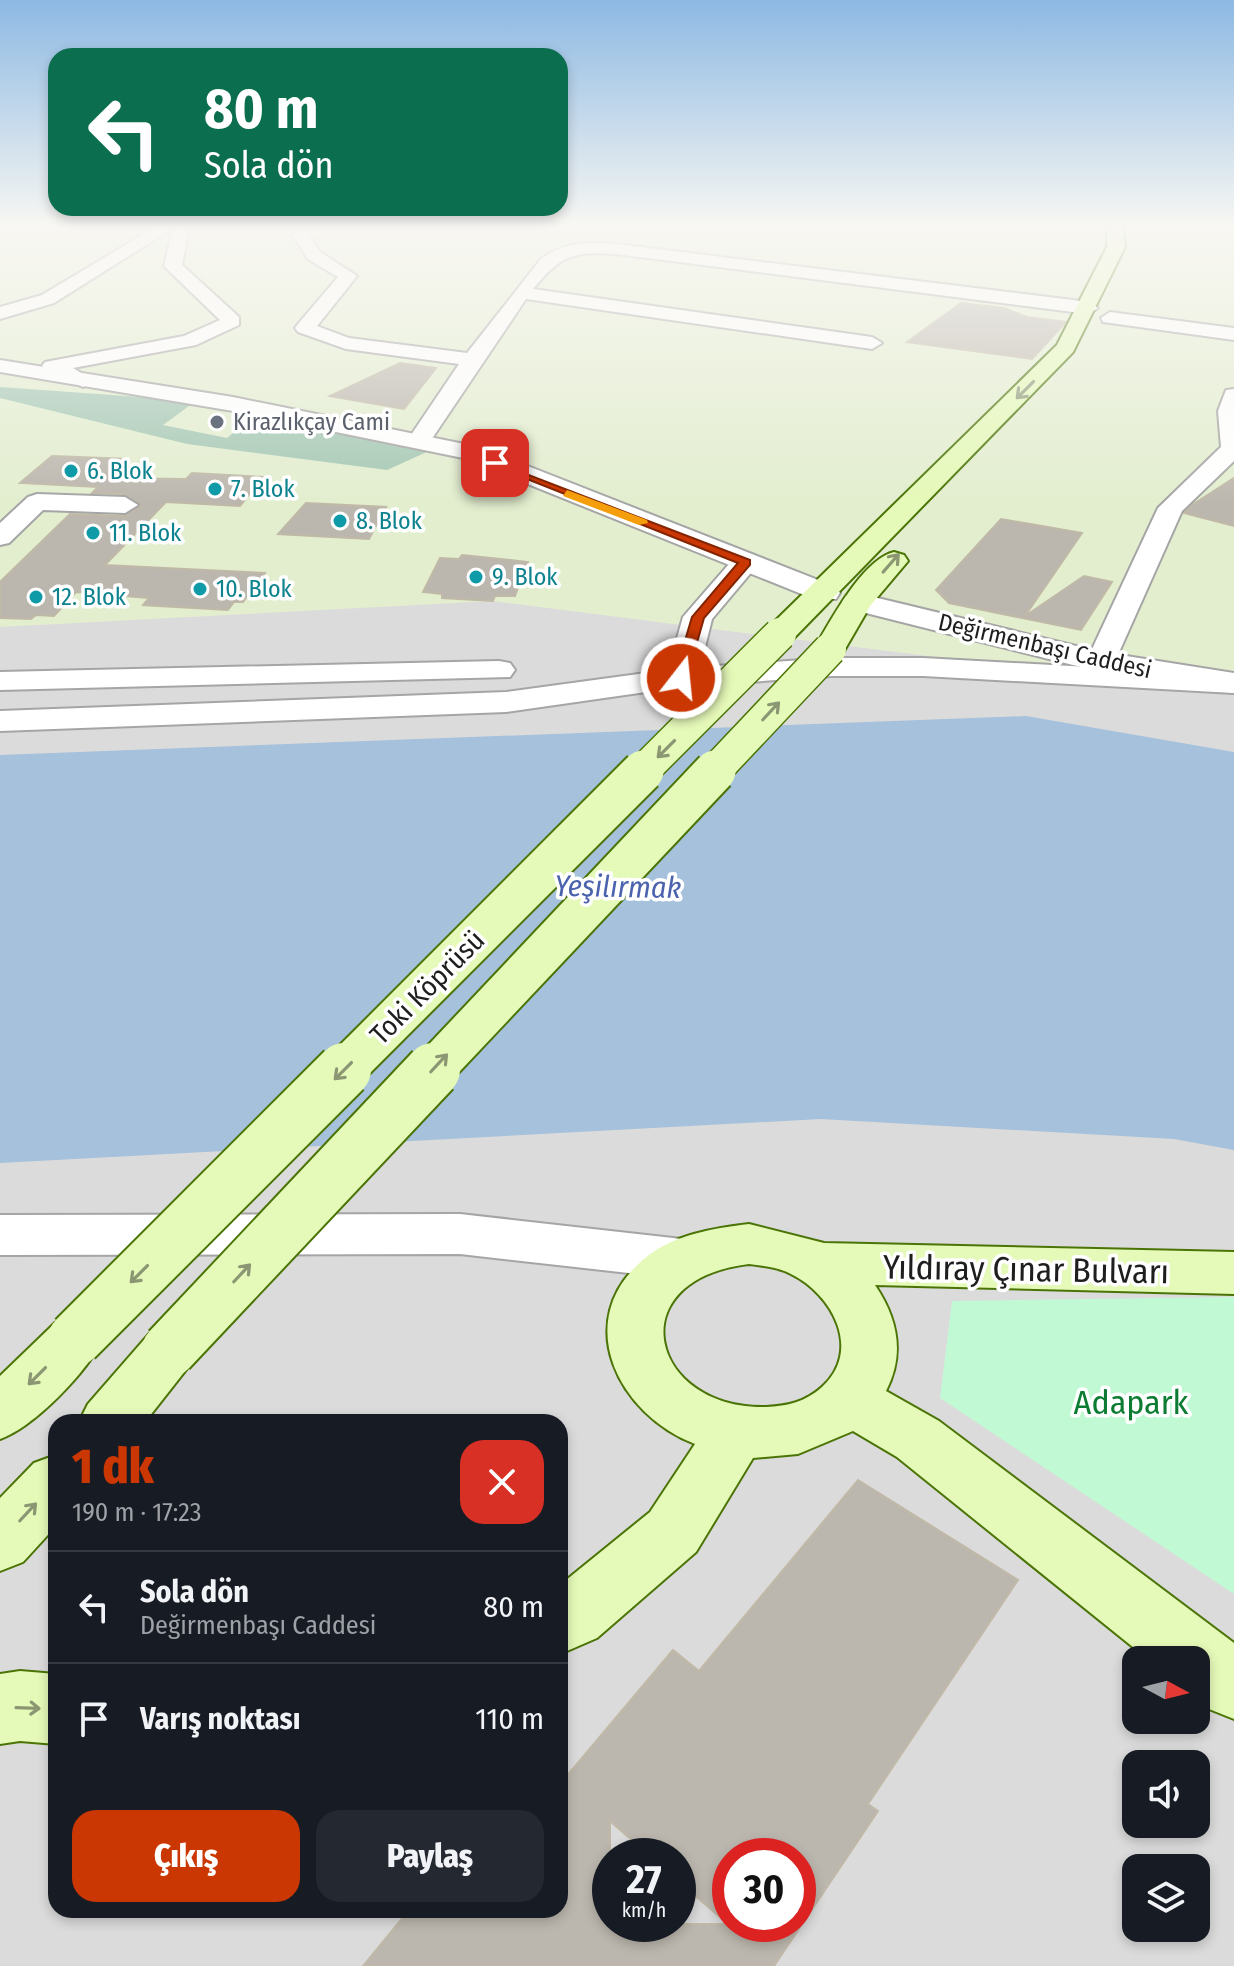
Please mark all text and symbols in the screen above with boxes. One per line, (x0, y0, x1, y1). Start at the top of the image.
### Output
text: 80 m (204, 76, 319, 143)
icon: left (72, 80, 176, 184)
text: Sola dön (204, 144, 333, 188)
one-way arrow (1016, 380, 1035, 399)
place label: Kirazlıkçay Cami (233, 408, 390, 436)
marker: Kirazlıkçay Cami (208, 413, 226, 431)
pin (461, 429, 529, 497)
icon: arrive (473, 441, 517, 485)
place label: 6. Blok (87, 457, 154, 485)
marker: 6. Blok (62, 462, 80, 480)
place label: 7. Blok (231, 475, 295, 503)
marker: 7. Blok (206, 480, 224, 498)
place label: 8. Blok (356, 507, 423, 535)
marker: 8. Blok (331, 512, 349, 530)
place label: 11. Blok (109, 519, 182, 547)
marker: 11. Blok (84, 524, 102, 542)
one-way arrow (882, 554, 900, 574)
place label: 9. Blok (492, 563, 558, 591)
marker: 9. Blok (467, 568, 485, 586)
place label: 10. Blok (216, 575, 293, 603)
marker: 10. Blok (191, 580, 209, 598)
place label: 12. Blok (52, 583, 127, 611)
marker: 12. Blok (27, 588, 45, 606)
street label: Değirmenbaşı Caddesi (936, 608, 1154, 684)
position arrow (639, 636, 723, 720)
one-way arrow (761, 702, 780, 721)
one-way arrow (657, 739, 676, 758)
water label: Yeşilırmak (554, 868, 682, 906)
street label: Toki Köprüsü (363, 923, 491, 1051)
one-way arrow (430, 1054, 448, 1074)
one-way arrow (334, 1061, 353, 1080)
street label: Yıldıray Çınar Bulvarı (883, 1247, 1169, 1292)
one-way arrow (232, 1263, 251, 1283)
one-way arrow (130, 1264, 149, 1283)
one-way arrow (28, 1366, 47, 1385)
park label: Adapark (1074, 1382, 1189, 1423)
text: 1 dk (72, 1438, 154, 1496)
button: close (460, 1440, 544, 1524)
text: 190 m · 17:23 (72, 1497, 201, 1528)
one-way arrow (18, 1503, 37, 1522)
text: Sola dön (140, 1574, 249, 1610)
icon: left (72, 1585, 116, 1629)
text: 80 m (483, 1589, 544, 1625)
text: Değirmenbaşı Caddesi (140, 1610, 376, 1641)
north arrow (1122, 1646, 1210, 1734)
map controls (1122, 1646, 1210, 1942)
icon: arrive (72, 1697, 116, 1741)
one-way arrow (14, 1700, 41, 1715)
text: Varış noktası (140, 1701, 301, 1737)
text: 110 m (475, 1701, 544, 1737)
button: sound (1122, 1750, 1210, 1838)
button: Çıkış (72, 1810, 300, 1902)
button: Paylaş (316, 1810, 544, 1902)
speed limit sign: 30 (712, 1838, 816, 1942)
button: layers (1122, 1854, 1210, 1942)
text: 27 (626, 1856, 662, 1904)
text: km/h (622, 1898, 666, 1922)

